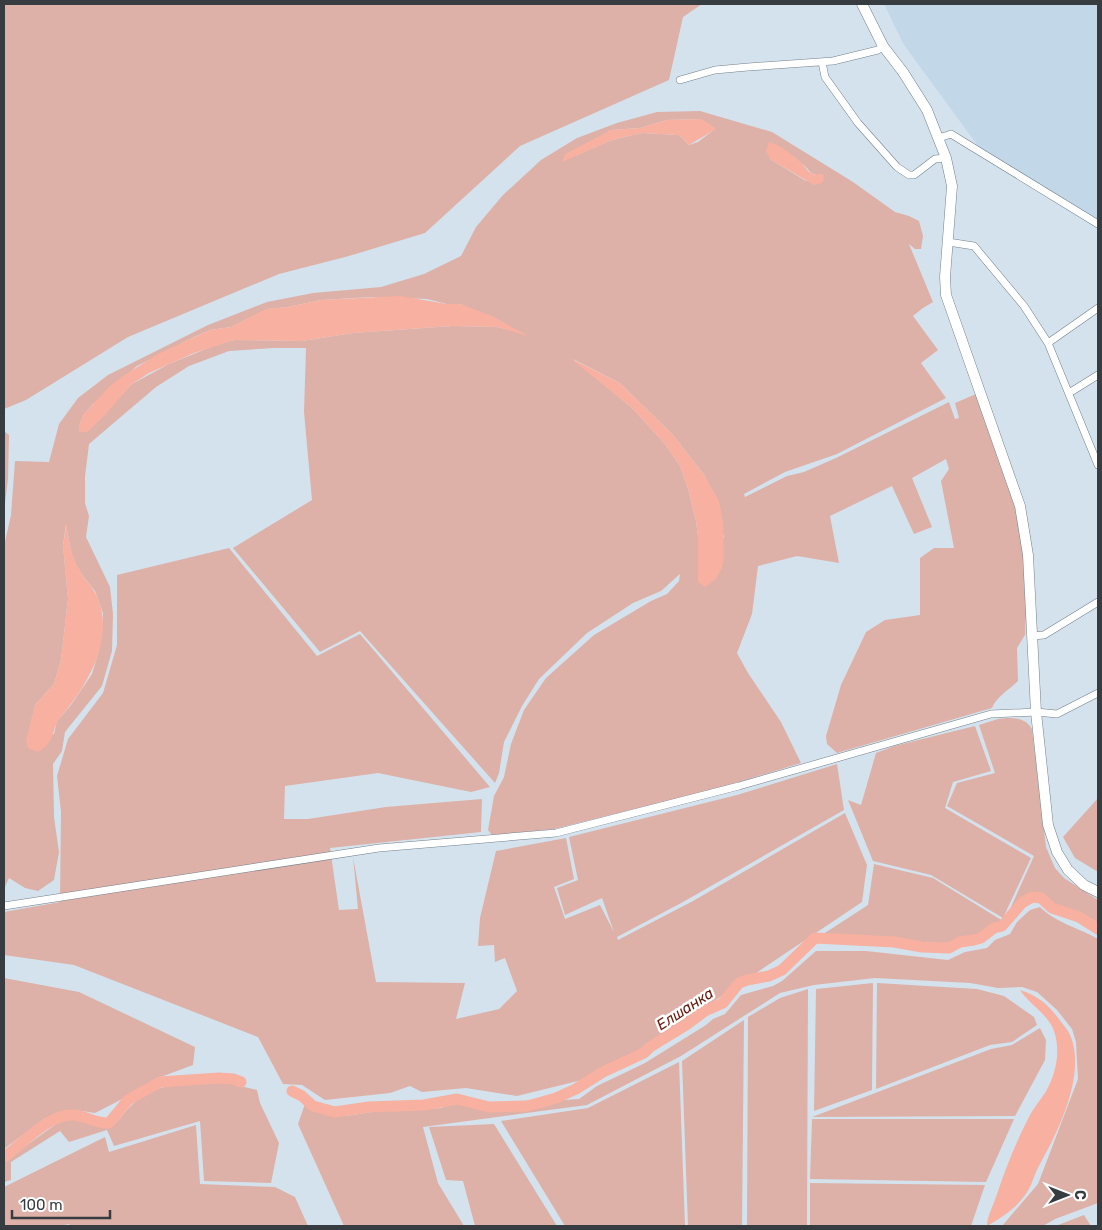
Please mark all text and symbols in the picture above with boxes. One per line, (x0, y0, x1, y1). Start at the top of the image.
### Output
water label: Елшанка (653, 984, 717, 1034)
north arrow (1042, 1170, 1092, 1220)
scale bar (12, 1188, 110, 1220)
text: С (1071, 1190, 1088, 1200)
text: 100 m (20, 1196, 62, 1214)

